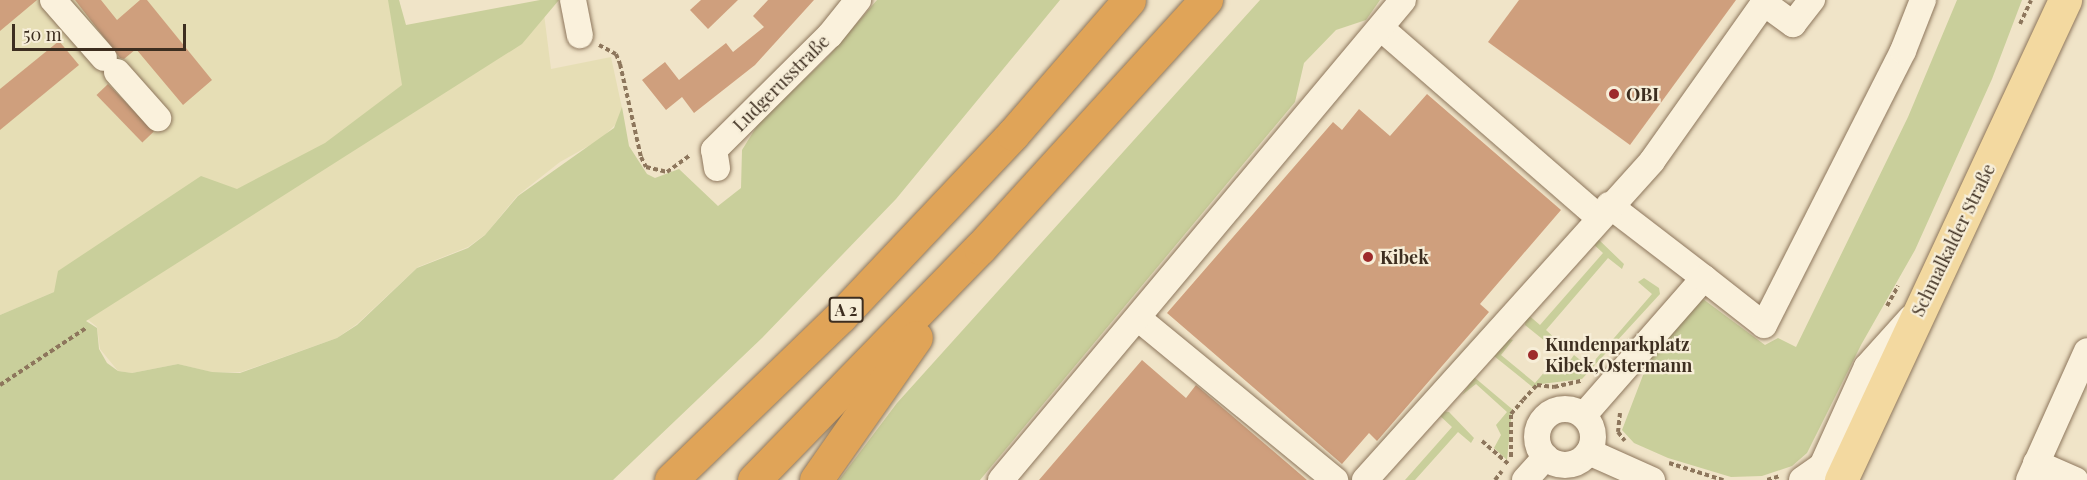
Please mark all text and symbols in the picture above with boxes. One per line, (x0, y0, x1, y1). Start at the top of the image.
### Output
scale bar (15, 12, 189, 50)
text: 50 m (23, 22, 62, 46)
street label: Ludgerusstraße (728, 30, 834, 136)
place label: OBI (1626, 83, 1659, 105)
marker: OBI (1607, 87, 1621, 101)
street label: Schmalkalder Straße (1907, 160, 1999, 320)
place label: Kibek (1380, 246, 1429, 268)
marker: Kibek (1361, 250, 1375, 264)
road number: A 2 (828, 297, 864, 323)
place label: Kundenparkplatz Kibek,Ostermann (1545, 334, 1692, 376)
marker: Kundenparkplatz Kibek,Ostermann (1526, 348, 1540, 362)

